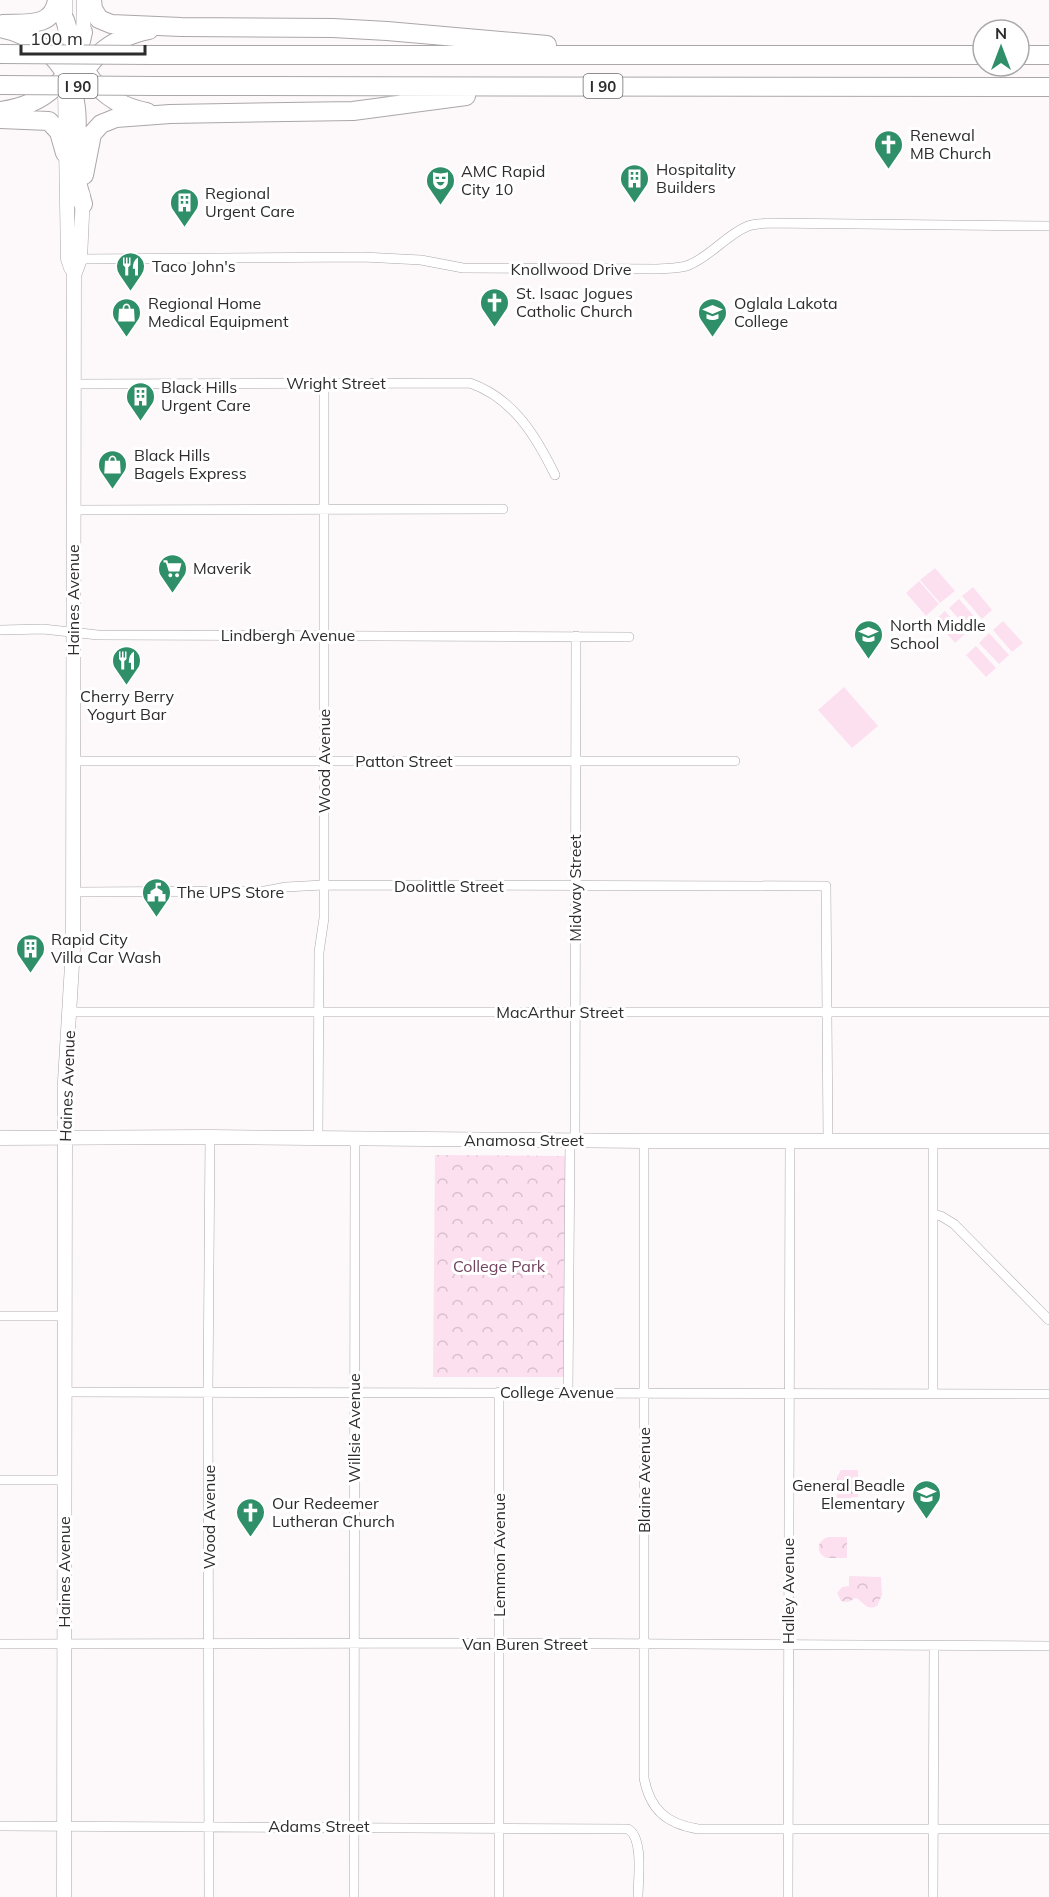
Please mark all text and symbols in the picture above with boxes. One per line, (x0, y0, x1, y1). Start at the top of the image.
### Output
scale bar (21, 18, 146, 56)
north arrow (971, 18, 1031, 78)
text: N (995, 23, 1007, 43)
text: 100 m (30, 27, 83, 50)
road number: I 90 (58, 74, 98, 98)
road number: I 90 (584, 74, 622, 98)
place label: Renewal MB Church (910, 125, 991, 163)
church icon: Renewal MB Church (873, 128, 905, 170)
place label: Hospitality Builders (656, 159, 736, 197)
place label: AMC Rapid City 10 (461, 161, 545, 199)
building icon: Hospitality Builders (619, 162, 651, 204)
theatre icon: AMC Rapid City 10 (424, 164, 456, 206)
place label: Regional Urgent Care (205, 183, 295, 221)
building icon: Regional Urgent Care (168, 186, 200, 228)
restaurant icon: Taco John's (115, 250, 147, 292)
place label: Taco John's (152, 256, 236, 276)
street label: Knollwood Drive (511, 259, 631, 279)
place label: St. Isaac Jogues Catholic Church (516, 283, 633, 321)
church icon: St. Isaac Jogues Catholic Church (479, 286, 511, 328)
place label: Regional Home Medical Equipment (148, 293, 289, 331)
place label: Oglala Lakota College (734, 293, 838, 331)
shop icon: Regional Home Medical Equipment (111, 296, 143, 338)
school or university icon: Oglala Lakota College (697, 296, 729, 338)
street label: Wright Street (286, 373, 386, 393)
place label: Black Hills Urgent Care (161, 377, 251, 415)
building icon: Black Hills Urgent Care (124, 380, 156, 422)
place label: Black Hills Bagels Express (134, 445, 247, 483)
shop icon: Black Hills Bagels Express (97, 448, 129, 490)
street label: Haines Avenue (63, 544, 83, 656)
supermarket icon: Maverik (156, 552, 188, 594)
place label: Maverik (193, 558, 252, 578)
place label: North Middle School (890, 615, 986, 653)
school or university icon: North Middle School (853, 618, 885, 660)
street label: Lindbergh Avenue (221, 625, 355, 645)
restaurant icon: Cherry Berry Yogurt Bar (111, 644, 143, 686)
place label: Cherry Berry Yogurt Bar (80, 686, 174, 724)
street label: Wood Avenue (314, 709, 334, 813)
street label: Patton Street (355, 751, 453, 771)
street label: Midway Street (565, 834, 585, 942)
public building icon: The UPS Store (140, 876, 172, 918)
street label: Doolittle Street (394, 876, 504, 896)
place label: The UPS Store (177, 882, 284, 902)
place label: Rapid City Villa Car Wash (51, 929, 161, 967)
building icon: Rapid City Villa Car Wash (14, 932, 46, 974)
street label: MacArthur Street (496, 1002, 624, 1022)
street label: Haines Avenue (55, 1030, 79, 1142)
street label: Anamosa Street (464, 1130, 584, 1150)
park label: College Park (453, 1256, 546, 1276)
street label: Willsie Avenue (344, 1373, 364, 1483)
street label: College Avenue (500, 1382, 614, 1402)
street label: Blaine Avenue (634, 1427, 654, 1533)
street label: Wood Avenue (199, 1465, 219, 1569)
place label: General Beadle Elementary (792, 1475, 905, 1513)
school or university icon: General Beadle Elementary (910, 1478, 942, 1520)
place label: Our Redeemer Lutheran Church (272, 1493, 395, 1531)
street label: Lemmon Avenue (489, 1493, 509, 1617)
church icon: Our Redeemer Lutheran Church (235, 1496, 267, 1538)
street label: Haines Avenue (54, 1516, 74, 1628)
street label: Halley Avenue (778, 1538, 798, 1644)
street label: Van Buren Street (462, 1634, 588, 1654)
street label: Adams Street (268, 1816, 370, 1836)

